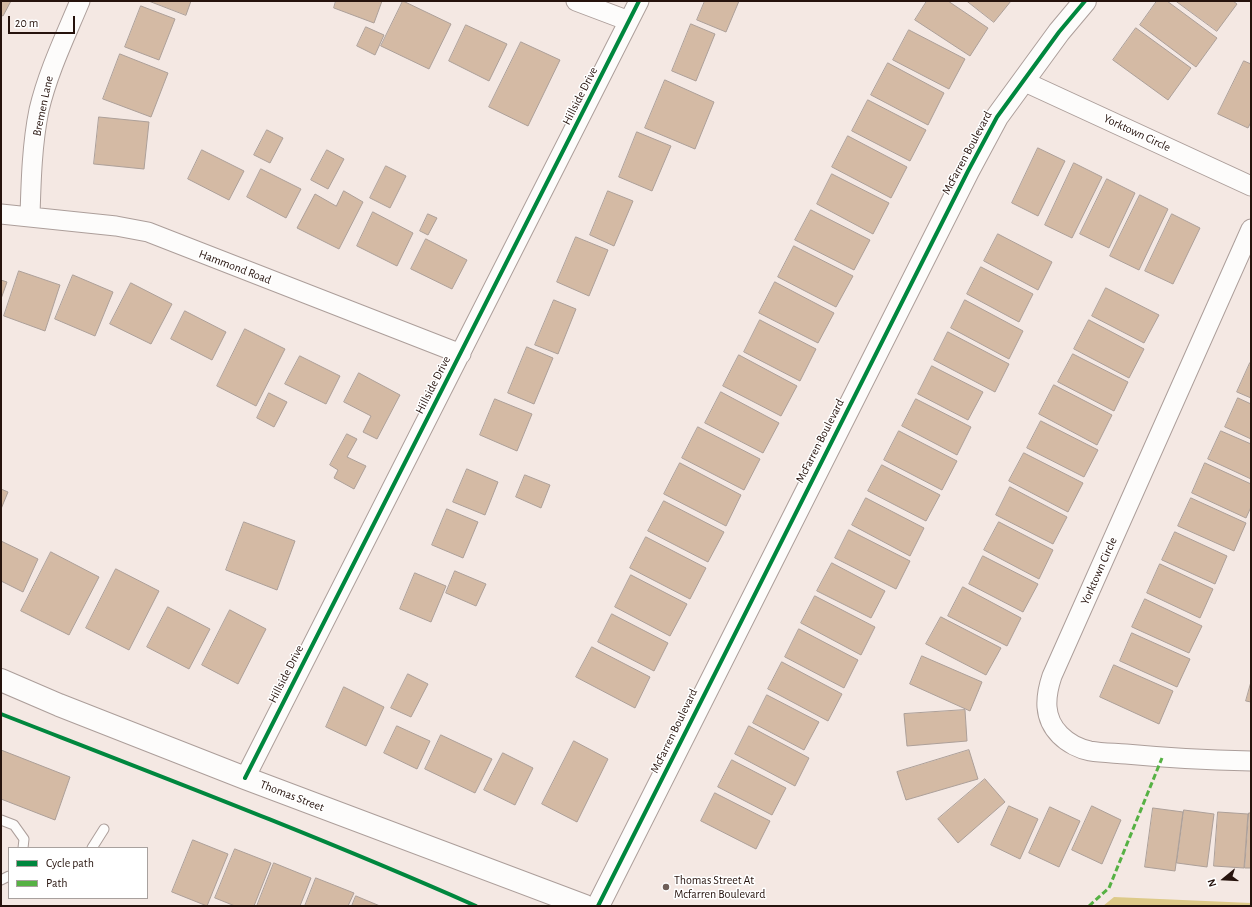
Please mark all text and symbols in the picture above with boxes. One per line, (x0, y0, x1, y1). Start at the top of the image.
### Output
scale bar (10, 8, 77, 34)
text: 20 m (15, 17, 38, 29)
street label: Hillside Drive (559, 65, 601, 127)
street label: Bremen Lane (30, 75, 56, 137)
street label: McFarren Boulevard (939, 109, 995, 197)
street label: Yorktown Circle (1101, 111, 1173, 155)
street label: Hammond Road (197, 247, 273, 287)
street label: Hillside Drive (412, 354, 454, 416)
street label: McFarren Boulevard (793, 397, 847, 485)
street label: Yorktown Circle (1078, 535, 1120, 607)
street label: Hillside Drive (265, 643, 307, 705)
street label: McFarren Boulevard (647, 686, 701, 776)
street label: Thomas Street (258, 777, 326, 815)
legend (8, 847, 148, 899)
text: Cycle path (46, 857, 94, 869)
north arrow (1204, 859, 1244, 899)
place label: Thomas Street At Mcfarren Boulevard (674, 873, 765, 901)
text: Path (46, 877, 68, 889)
text: N (1206, 878, 1219, 888)
marker: Thomas Street At Mcfarren Boulevard (661, 882, 671, 892)

